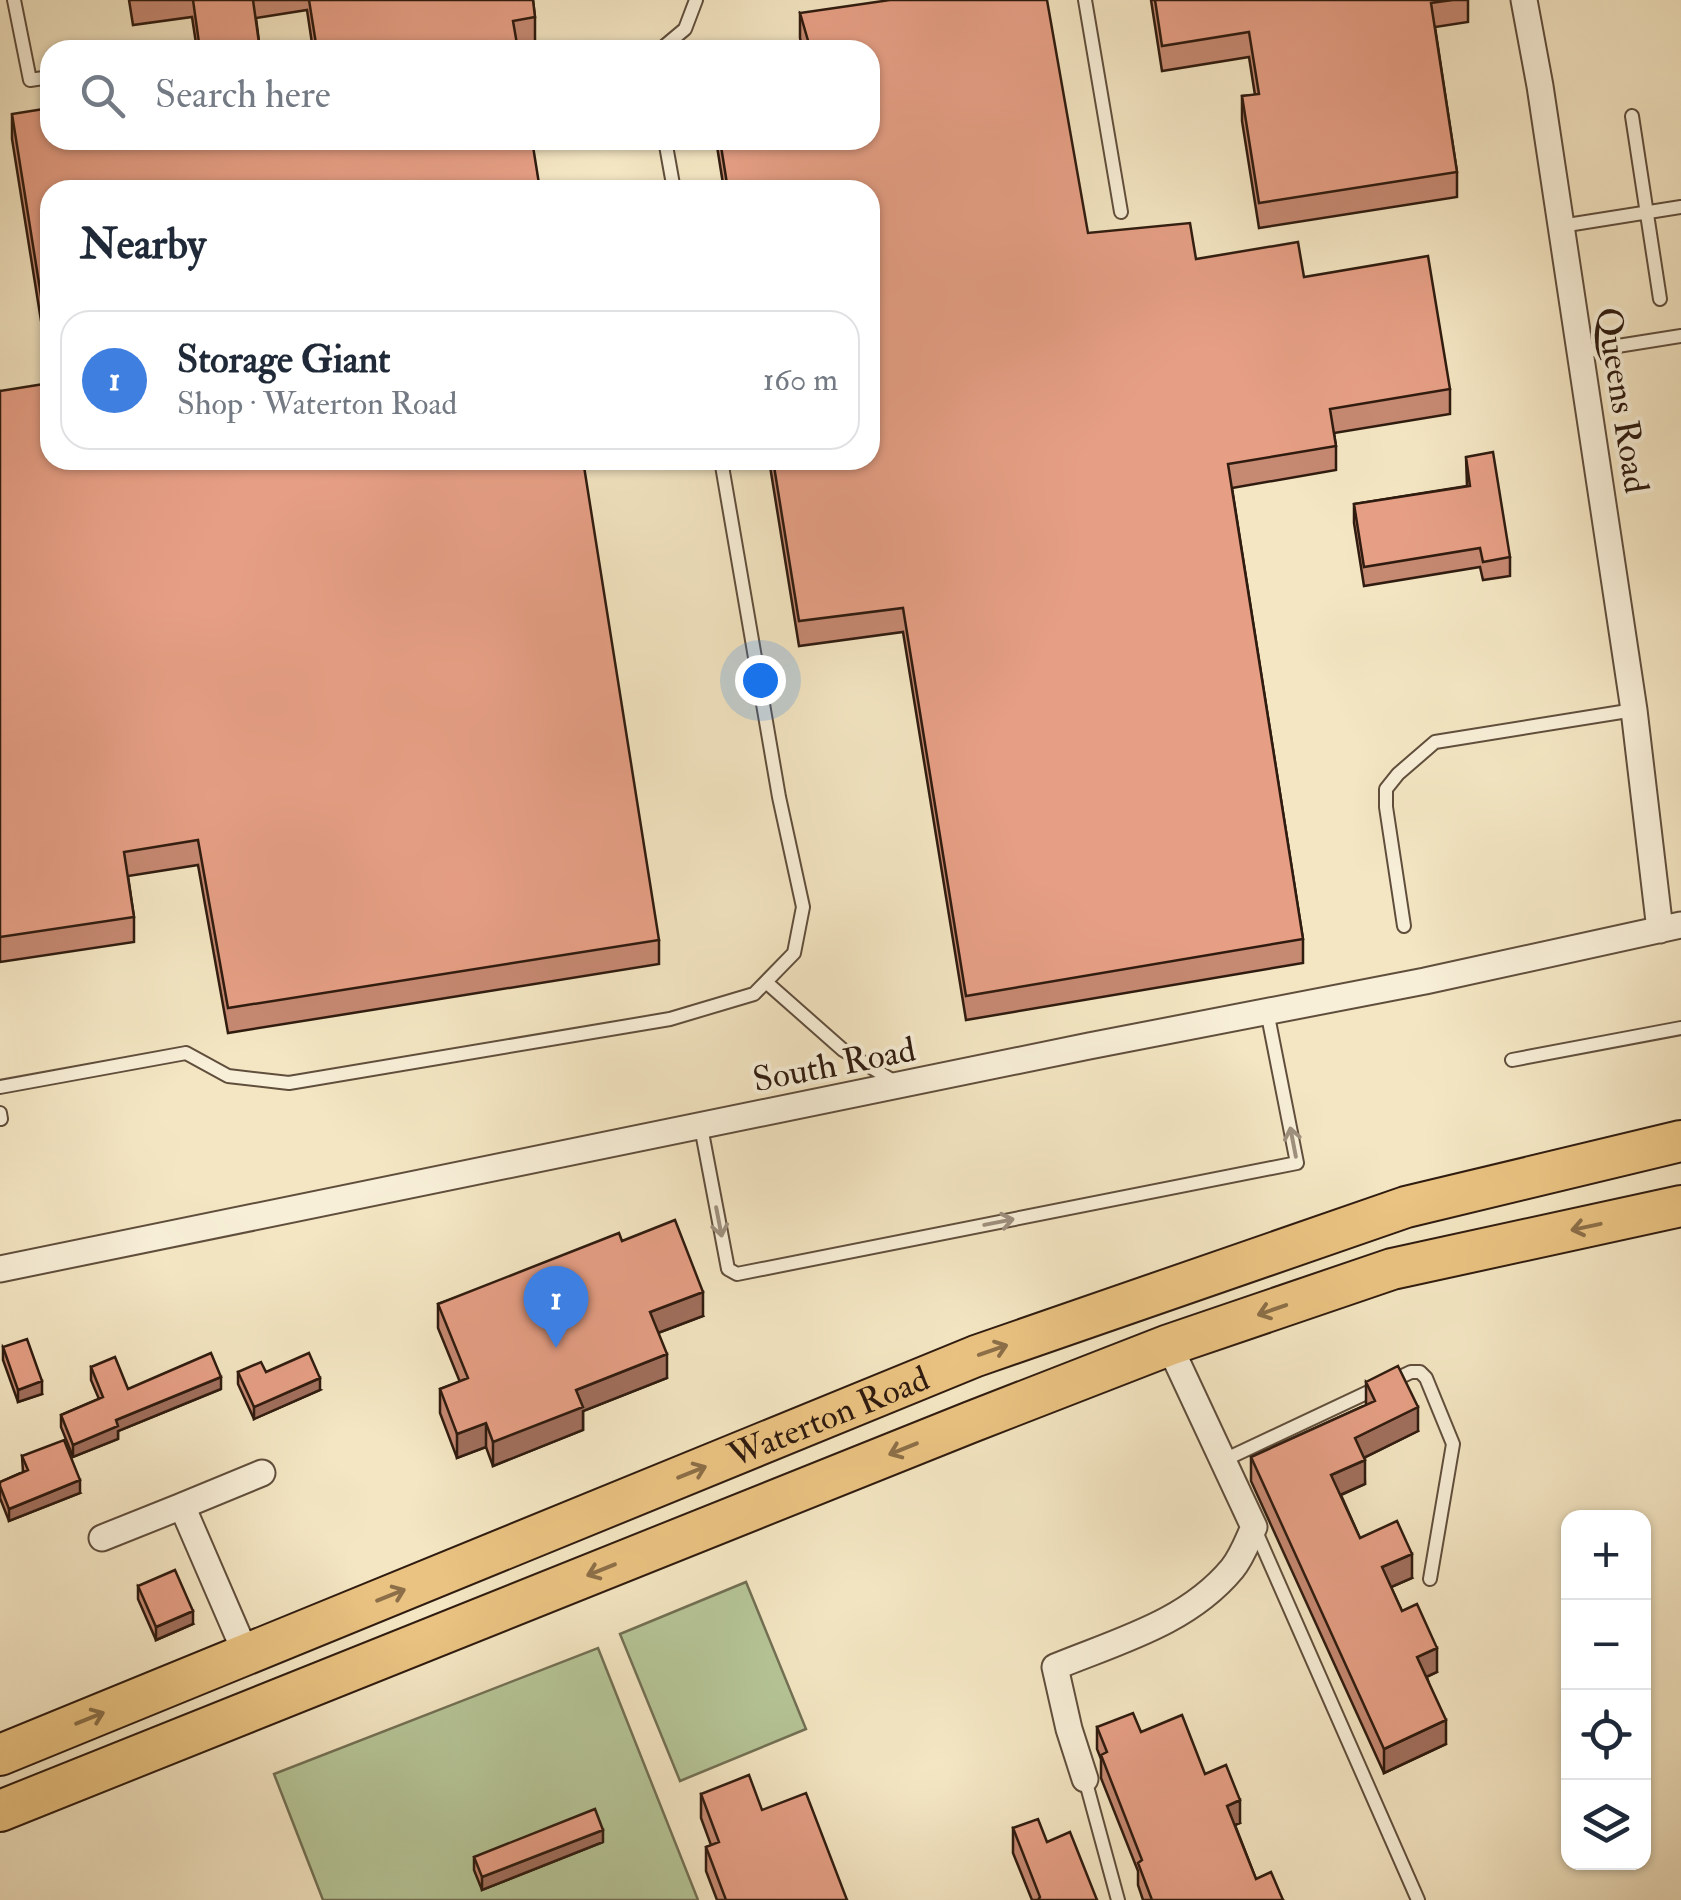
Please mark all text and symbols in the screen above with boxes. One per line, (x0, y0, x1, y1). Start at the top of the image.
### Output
search box (40, 40, 880, 150)
icon: search (75, 68, 130, 123)
text: Search here (155, 71, 331, 119)
text: Nearby (80, 219, 206, 271)
street label: Queens Road (1586, 304, 1658, 496)
text: Storage Giant (177, 336, 390, 384)
text: 1 (109, 360, 120, 400)
text: 160 m (763, 360, 838, 400)
text: Shop · Waterton Road (177, 384, 457, 424)
your location (735, 655, 786, 706)
street label: South Road (749, 1028, 919, 1102)
one-way arrow (1282, 1127, 1301, 1159)
one-way arrow (710, 1206, 729, 1238)
one-way arrow (982, 1212, 1014, 1231)
one-way arrow (1571, 1218, 1603, 1237)
pin: 1 (524, 1266, 588, 1348)
one-way arrow (1258, 1302, 1289, 1320)
one-way arrow (977, 1339, 1008, 1357)
street label: Waterton Road (721, 1357, 936, 1478)
one-way arrow (888, 1442, 918, 1460)
one-way arrow (676, 1461, 707, 1479)
map controls (1561, 1510, 1651, 1870)
button: + (1561, 1510, 1651, 1600)
one-way arrow (586, 1562, 617, 1580)
one-way arrow (375, 1585, 406, 1603)
button: − (1561, 1600, 1651, 1690)
button: locate (1561, 1690, 1651, 1780)
one-way arrow (74, 1708, 105, 1726)
button: layers (1561, 1780, 1651, 1870)

